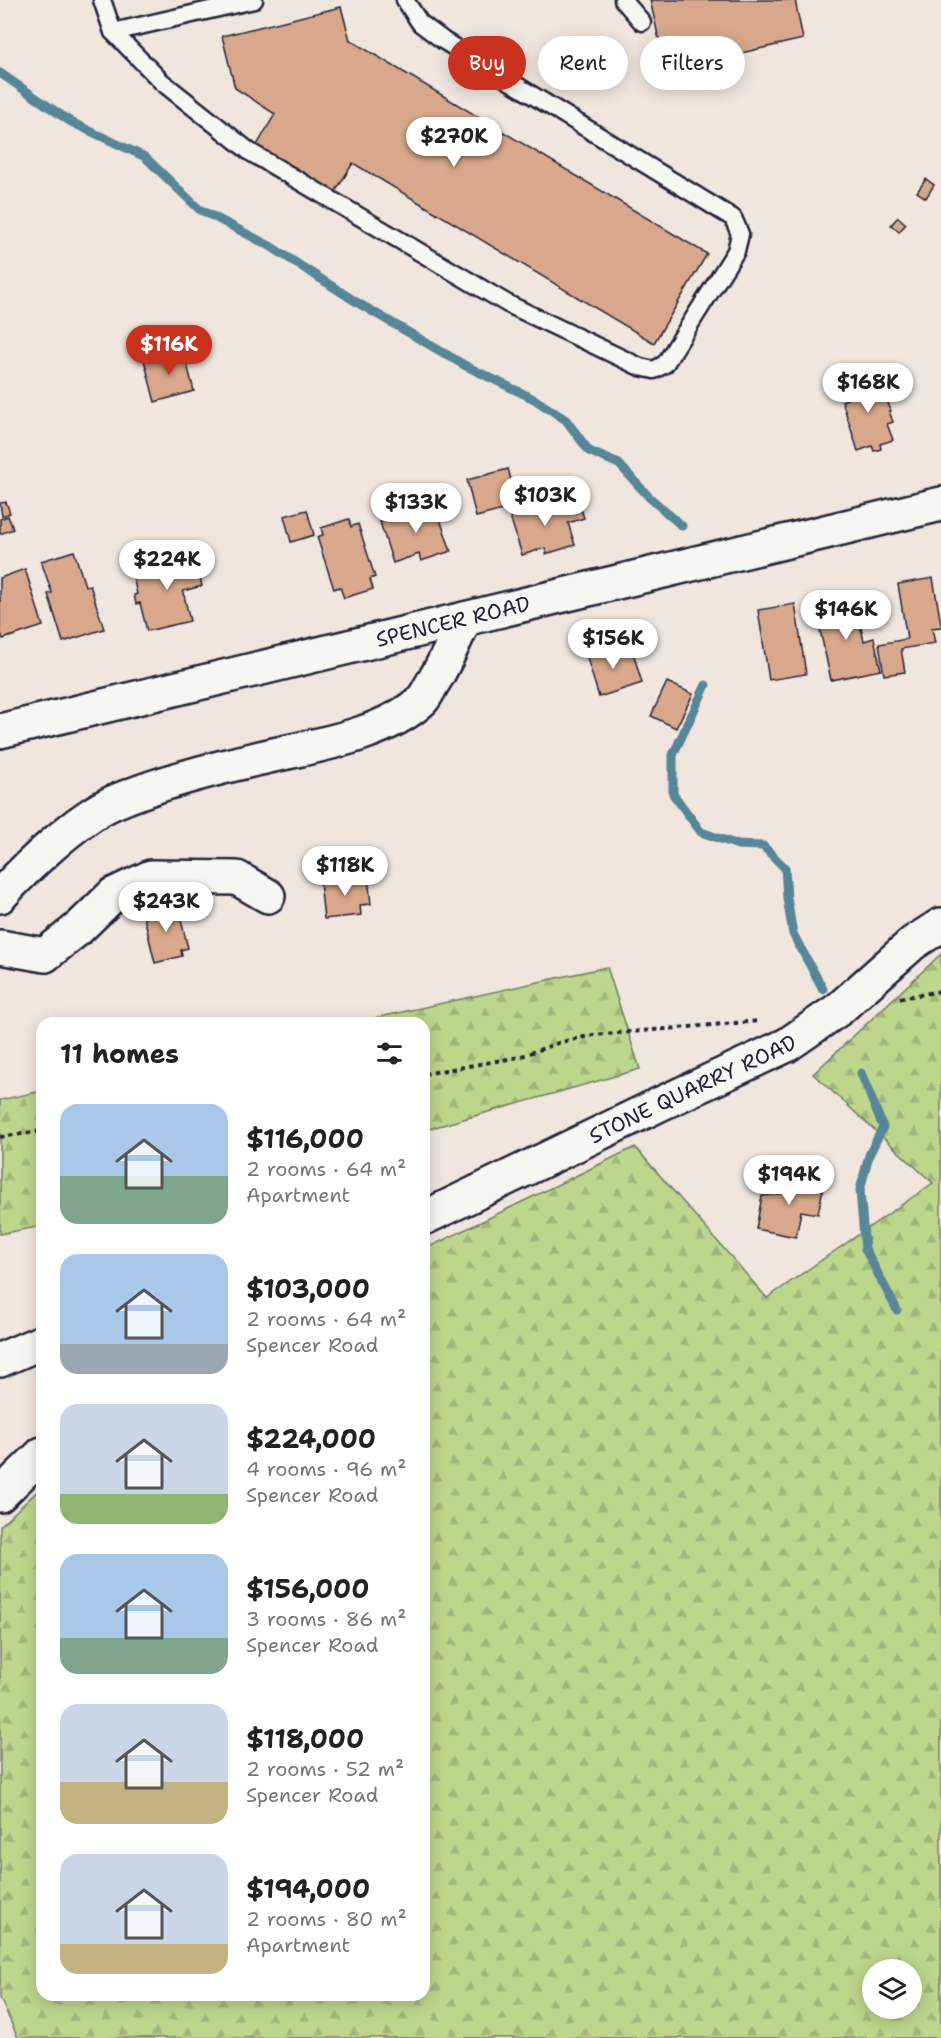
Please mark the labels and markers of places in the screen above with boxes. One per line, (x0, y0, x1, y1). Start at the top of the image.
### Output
pin: $270K (412, 117, 496, 168)
pin: $116K (127, 325, 211, 376)
pin: $168K (826, 363, 910, 414)
pin: $103K (503, 476, 587, 527)
pin: $133K (374, 483, 458, 534)
pin: $224K (125, 540, 209, 591)
pin: $146K (804, 590, 888, 641)
pin: $156K (571, 619, 655, 670)
pin: $118K (303, 846, 387, 897)
pin: $243K (124, 882, 208, 933)
pin: $194K (747, 1155, 831, 1206)

